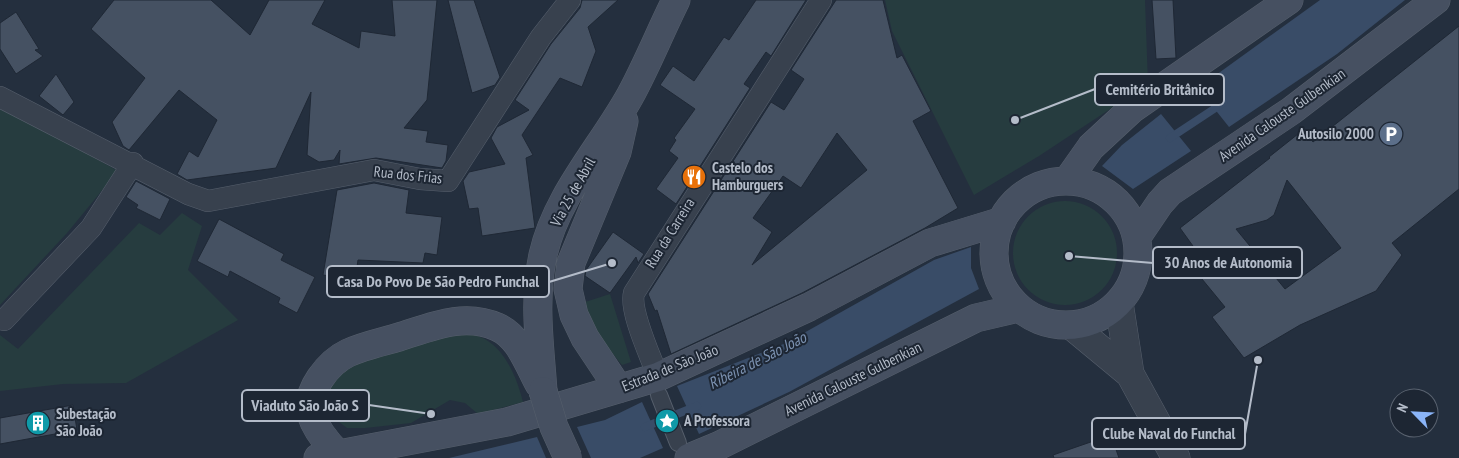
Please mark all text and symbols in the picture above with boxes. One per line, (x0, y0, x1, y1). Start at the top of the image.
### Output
street label: Avenida Calouste Gulbenkian (1215, 64, 1349, 165)
callout: Cemitério Britânico (1095, 74, 1224, 105)
text: Cemitério Britânico (1106, 79, 1214, 99)
parking icon: Autosilo 2000 (1378, 121, 1404, 147)
place label: Autosilo 2000 (1297, 124, 1374, 143)
street label: Via 25 de Abril (545, 153, 600, 230)
place label: Castelo dos Hamburguers (712, 158, 783, 194)
street label: Rua dos Frias (373, 161, 443, 188)
restaurant icon: Castelo dos Hamburguers (681, 164, 707, 190)
street label: Rua da Carreira (641, 194, 699, 271)
callout: 30 Anos de Autonomia (1153, 247, 1302, 278)
text: 30 Anos de Autonomia (1164, 252, 1292, 272)
callout: Casa Do Povo De São Pedro Funchal (327, 266, 549, 297)
text: Casa Do Povo De São Pedro Funchal (337, 271, 539, 291)
water label: Ribeira de São João (705, 326, 810, 393)
street label: Avenida Calouste Gulbenkian (781, 337, 924, 420)
street label: Estrada de São João (619, 340, 721, 395)
north arrow (1389, 388, 1439, 438)
callout: Viaduto São João S (242, 390, 369, 421)
text: Viaduto São João S (250, 395, 359, 415)
text: N (1392, 401, 1412, 415)
place label: Subestação São João (56, 404, 117, 440)
place icon: A Professora (654, 408, 680, 434)
building icon: Subestação São João (25, 410, 51, 436)
place label: A Professora (683, 411, 750, 430)
callout: Clube Naval do Funchal (1092, 418, 1245, 449)
text: Clube Naval do Funchal (1103, 423, 1235, 443)

